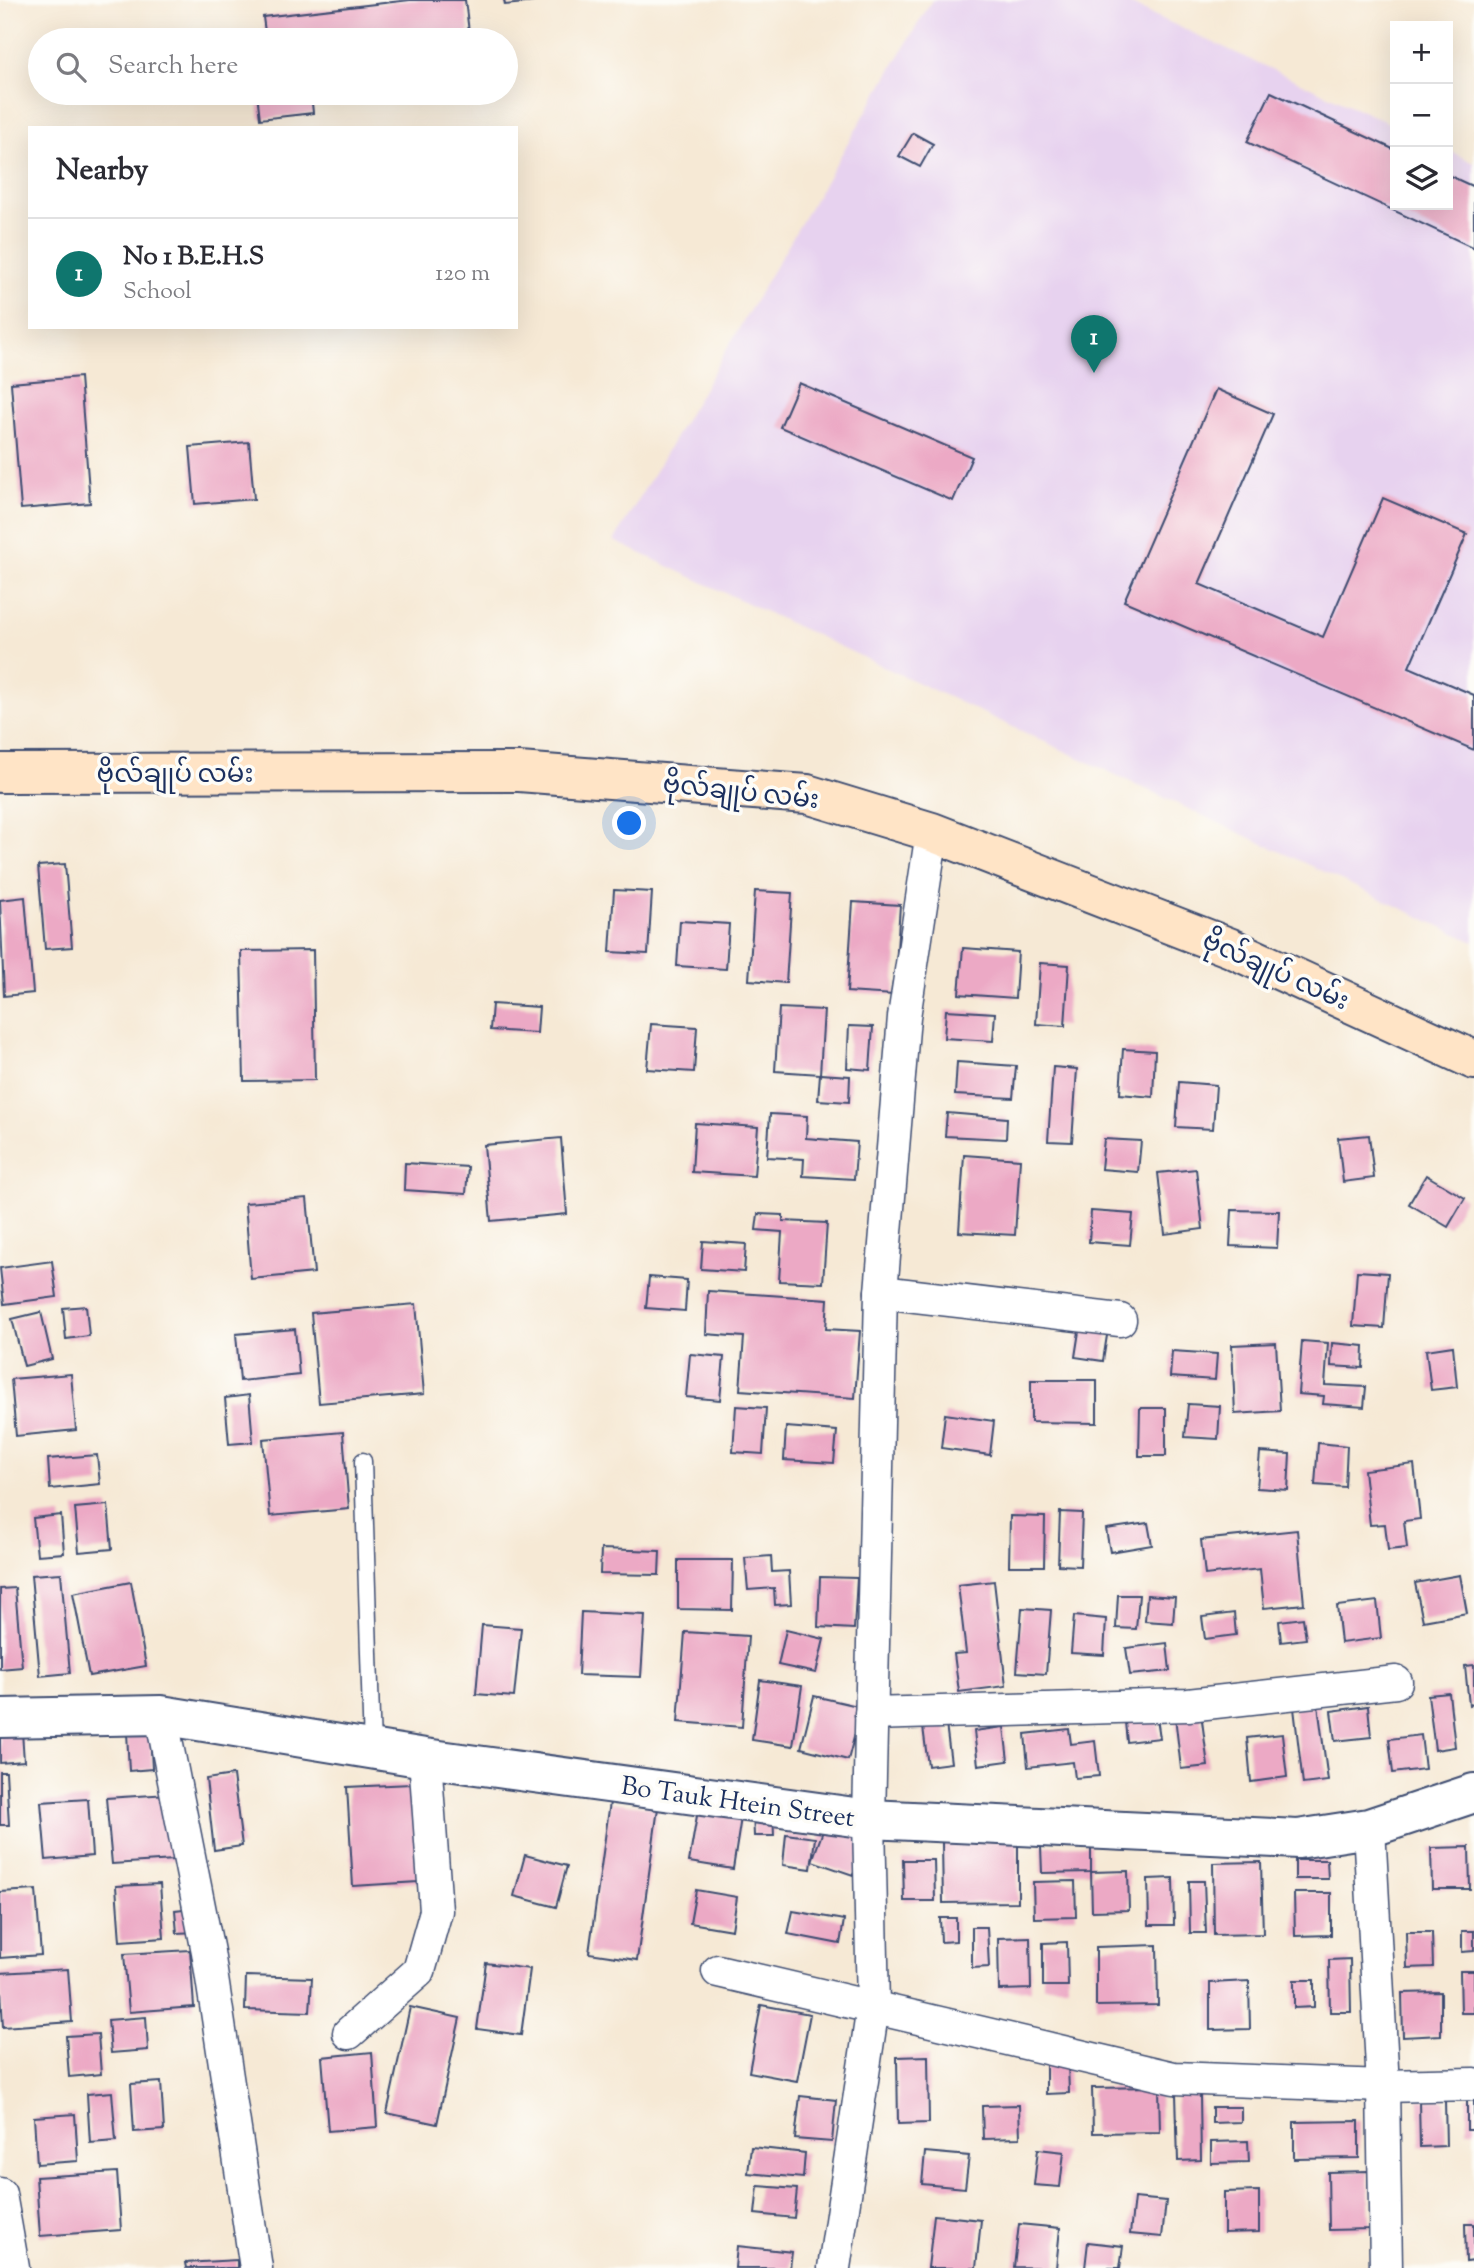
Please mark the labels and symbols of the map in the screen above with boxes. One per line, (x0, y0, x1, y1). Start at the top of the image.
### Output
pin: 1 (1071, 315, 1117, 373)
street label: ဗိုလ်ချုပ် လမ်း (97, 756, 253, 794)
street label: ဗိုလ်ချုပ် လမ်း (661, 766, 821, 820)
your location (612, 806, 646, 840)
street label: ဗိုလ်ချုပ် လမ်း (1196, 923, 1355, 1021)
street label: Bo Tauk Htein Street (619, 1769, 857, 1838)

